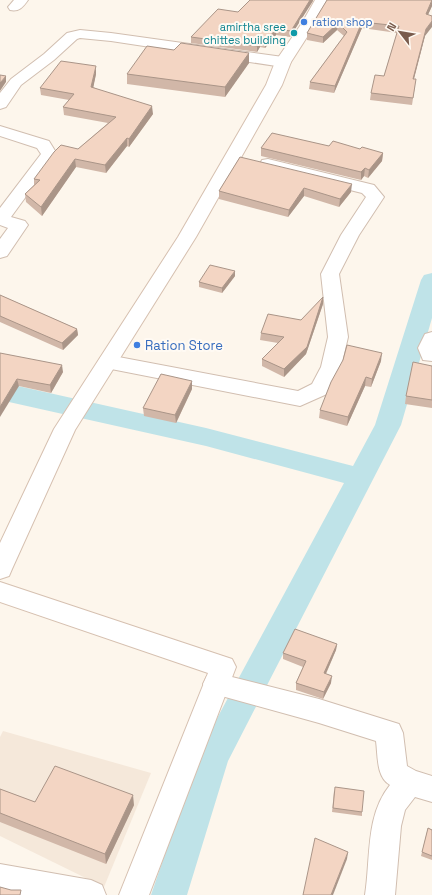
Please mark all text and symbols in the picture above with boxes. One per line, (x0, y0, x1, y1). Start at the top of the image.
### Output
north arrow (380, 12, 420, 52)
place label: ration shop (312, 15, 372, 29)
marker: ration shop (299, 17, 309, 27)
place label: amirtha sree chittes building (203, 20, 286, 47)
text: N (384, 20, 399, 34)
marker: amirtha sree chittes building (289, 28, 299, 38)
place label: Ration Store (145, 337, 223, 354)
marker: Ration Store (132, 340, 142, 350)

